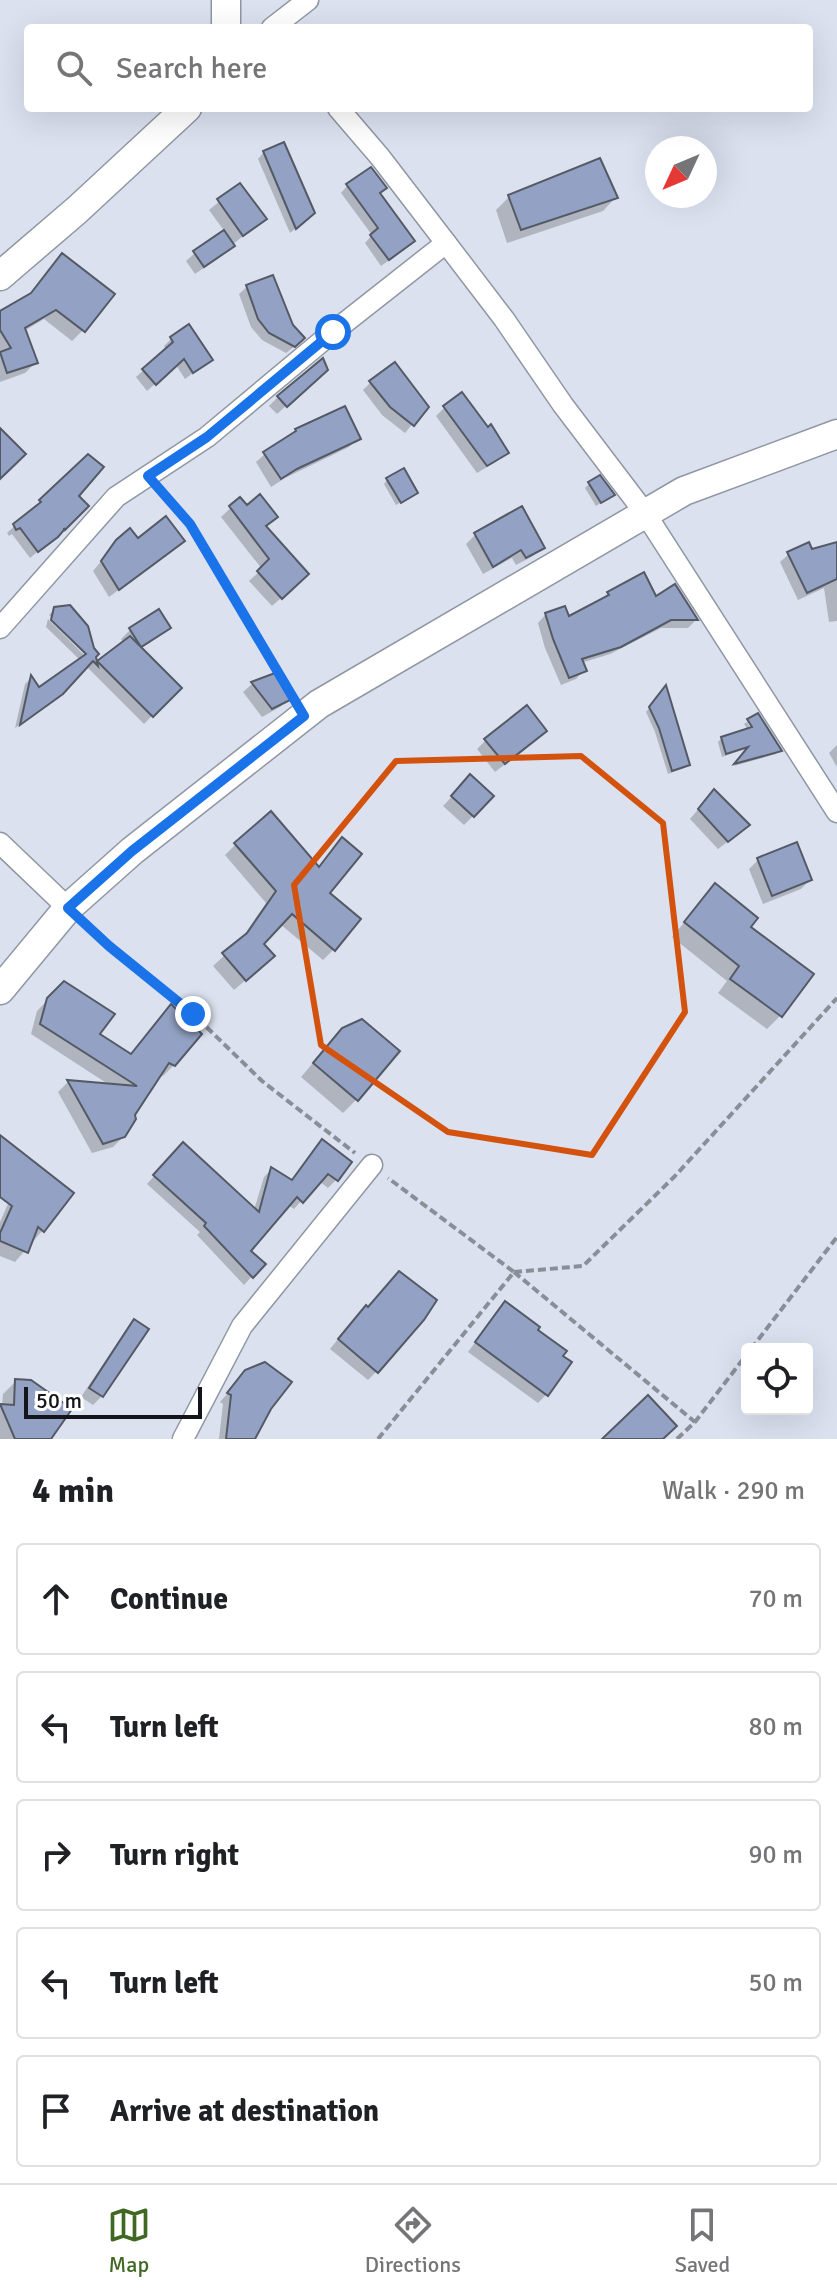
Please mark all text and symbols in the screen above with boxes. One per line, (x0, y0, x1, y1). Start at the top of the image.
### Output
search box (24, 24, 813, 112)
icon: search (52, 46, 96, 90)
text: Search here (116, 50, 267, 87)
north arrow (645, 136, 717, 208)
route start (315, 314, 351, 350)
route end (175, 996, 211, 1032)
map controls (741, 1343, 813, 1415)
button: locate (741, 1343, 813, 1415)
scale bar (24, 1383, 202, 1419)
text: 50 m (36, 1387, 82, 1414)
text: 4 min (32, 1470, 114, 1512)
text: Walk · 290 m (662, 1475, 805, 1507)
icon: ahead (34, 1577, 78, 1621)
text: Continue (110, 1581, 228, 1618)
text: 70 m (748, 1583, 803, 1615)
icon: left (34, 1705, 78, 1749)
text: Turn left (110, 1709, 219, 1746)
text: 80 m (748, 1711, 803, 1743)
icon: right (34, 1833, 78, 1877)
text: Turn right (110, 1837, 239, 1874)
text: 90 m (748, 1839, 803, 1871)
icon: left (34, 1961, 78, 2005)
text: Turn left (110, 1965, 219, 2002)
text: 50 m (748, 1967, 803, 1999)
icon: arrive (34, 2089, 78, 2133)
text: Arrive at destination (110, 2093, 379, 2130)
tab: Map (107, 2203, 151, 2278)
tab: Directions (365, 2203, 461, 2278)
tab: Saved (675, 2203, 730, 2278)

